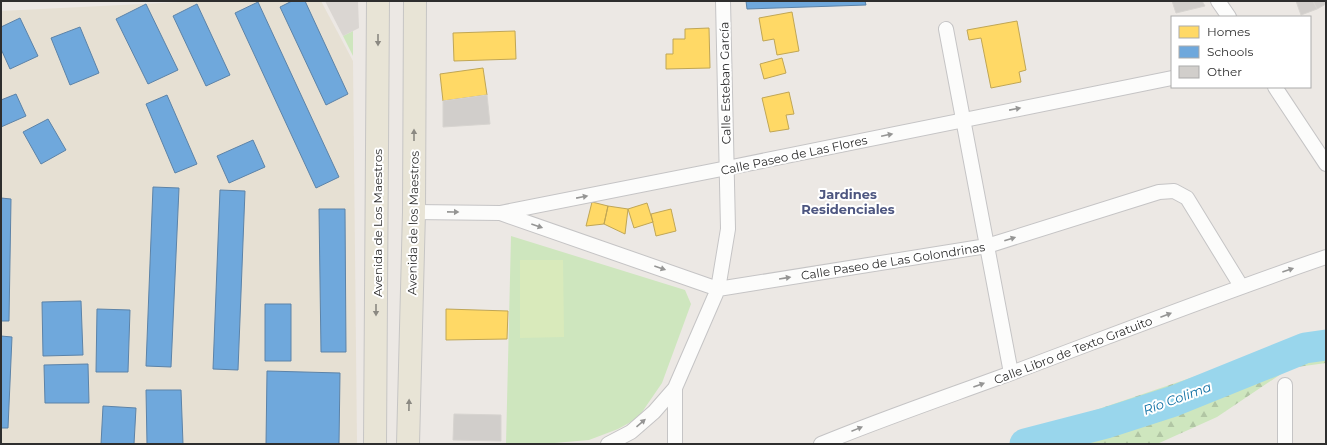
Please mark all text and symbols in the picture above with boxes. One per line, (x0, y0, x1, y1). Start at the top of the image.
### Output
legend (1171, 16, 1311, 88)
street label: Calle Esteban García (716, 22, 734, 144)
text: Homes (1207, 24, 1250, 39)
one-way arrow (375, 34, 381, 47)
text: Schools (1207, 44, 1253, 59)
text: Other (1207, 64, 1242, 79)
one-way arrow (1009, 106, 1021, 112)
one-way arrow (411, 128, 417, 141)
street label: Calle Paseo de Las Flores (719, 132, 869, 178)
one-way arrow (881, 132, 894, 138)
street label: Avenida de Los Maestros (370, 149, 385, 297)
street label: Avenida de los Maestros (404, 151, 422, 295)
district label: Jardines Residenciales (801, 186, 895, 217)
one-way arrow (575, 194, 588, 200)
one-way arrow (447, 209, 459, 216)
one-way arrow (531, 223, 543, 229)
one-way arrow (1004, 236, 1016, 242)
street label: Calle Paseo de Las Golondrinas (800, 239, 986, 283)
one-way arrow (654, 266, 666, 272)
one-way arrow (1283, 267, 1295, 273)
one-way arrow (779, 275, 791, 281)
one-way arrow (373, 304, 379, 317)
one-way arrow (1161, 311, 1173, 317)
street label: Calle Libro de Texto Gratuito (992, 313, 1154, 387)
water label: Río Colima (1141, 378, 1213, 418)
one-way arrow (973, 381, 985, 387)
one-way arrow (406, 398, 412, 411)
one-way arrow (636, 419, 646, 428)
one-way arrow (851, 426, 863, 432)

